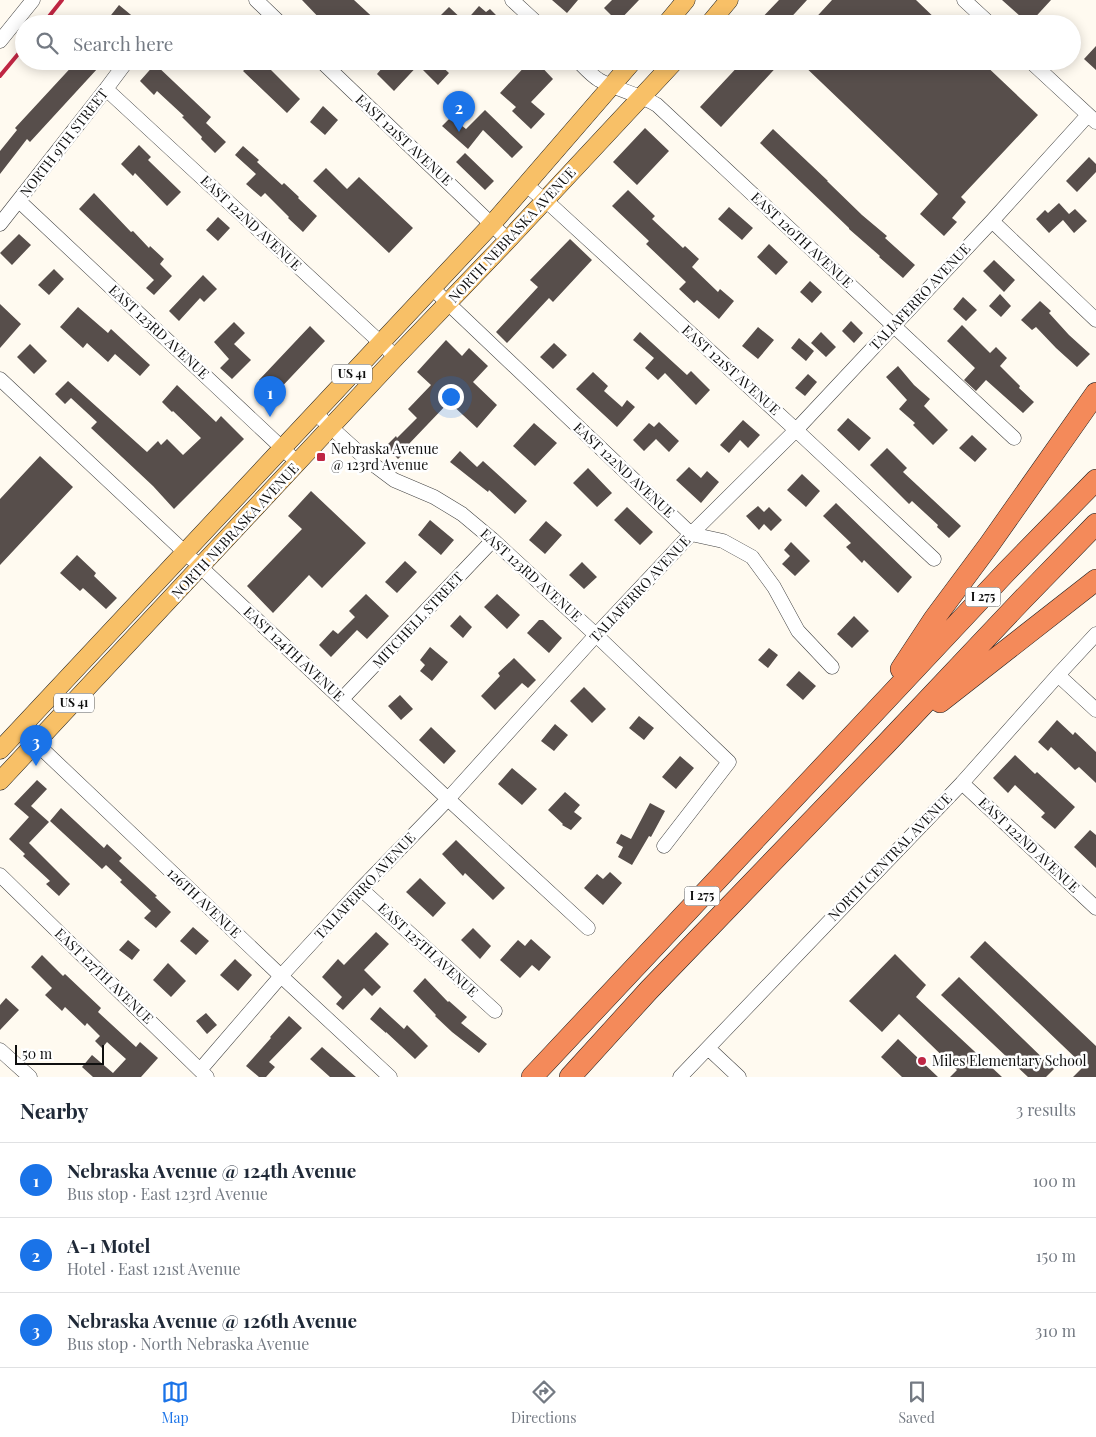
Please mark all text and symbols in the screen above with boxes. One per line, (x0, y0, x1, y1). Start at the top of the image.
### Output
search box (15, 15, 1081, 70)
icon: search (33, 29, 61, 57)
text: Search here (73, 30, 173, 56)
street label: NORTH 9TH STREET (15, 84, 112, 201)
street label: EAST 121ST AVENUE (352, 90, 457, 190)
pin: 2 (443, 91, 475, 132)
street label: NORTH NEBRASKA AVENUE (444, 163, 580, 306)
street label: EAST 122ND AVENUE (197, 171, 306, 275)
street label: EAST 120TH AVENUE (747, 187, 857, 292)
street label: TALIAFERRO AVENUE (865, 239, 974, 354)
street label: EAST 123RD AVENUE (105, 280, 214, 383)
street label: EAST 121ST AVENUE (678, 320, 785, 419)
road number: US 41 (332, 364, 372, 384)
pin: 1 (254, 376, 286, 417)
your location (438, 384, 464, 410)
street label: EAST 122ND AVENUE (570, 418, 679, 522)
place label: Nebraska Avenue @ 123rd Avenue (331, 439, 439, 474)
marker: Nebraska Avenue @ 123rd Avenue (315, 451, 327, 463)
street label: NORTH NEBRASKA AVENUE (167, 459, 303, 602)
street label: EAST 123RD AVENUE (476, 524, 586, 625)
street label: TALIAFERRO AVENUE (585, 531, 694, 646)
street label: MITCHELL STREET (368, 567, 468, 672)
road number: I 275 (966, 588, 1000, 606)
street label: EAST 124TH AVENUE (240, 602, 349, 705)
road number: US 41 (54, 694, 94, 712)
pin: 3 (20, 725, 52, 766)
street label: NORTH CENTRAL AVENUE (823, 789, 956, 925)
street label: EAST 122ND AVENUE (975, 793, 1084, 897)
street label: TALIAFERRO AVENUE (310, 828, 419, 943)
street label: 126TH AVENUE (163, 863, 246, 942)
road number: I 275 (684, 886, 720, 906)
street label: EAST 125TH AVENUE (374, 898, 482, 1001)
street label: EAST 127TH AVENUE (51, 924, 158, 1028)
scale bar (15, 1042, 104, 1065)
text: 50 m (22, 1044, 52, 1063)
place label: Miles Elementary School (932, 1051, 1086, 1070)
marker: Miles Elementary School (916, 1055, 928, 1067)
text: Nearby (20, 1096, 89, 1124)
text: 3 results (1016, 1099, 1076, 1120)
text: Nebraska Avenue @ 124th Avenue (67, 1157, 356, 1183)
text: 1 (33, 1170, 39, 1191)
text: 100 m (1033, 1170, 1076, 1191)
text: Bus stop · East 123rd Avenue (67, 1183, 268, 1204)
text: A-1 Motel (67, 1232, 150, 1258)
text: 2 (32, 1245, 40, 1266)
text: 150 m (1036, 1245, 1076, 1266)
text: Hotel · East 121st Avenue (67, 1258, 241, 1279)
text: Nebraska Avenue @ 126th Avenue (67, 1307, 357, 1333)
text: 3 (32, 1320, 40, 1341)
text: 310 m (1035, 1320, 1076, 1341)
text: Bus stop · North Nebraska Avenue (67, 1333, 309, 1354)
tab: Map (161, 1378, 189, 1427)
tab: Directions (511, 1378, 576, 1427)
tab: Saved (899, 1378, 935, 1427)

